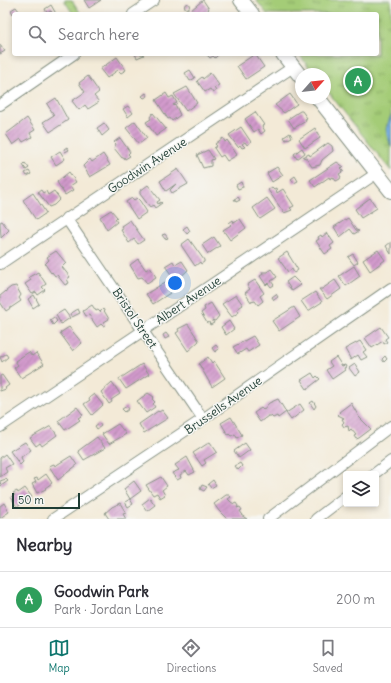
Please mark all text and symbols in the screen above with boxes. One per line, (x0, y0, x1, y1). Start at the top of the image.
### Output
search box (12, 12, 379, 56)
icon: search (26, 23, 48, 45)
text: Search here (58, 25, 139, 44)
pin: A (345, 66, 371, 96)
north arrow (295, 68, 331, 104)
street label: Goodwin Avenue (105, 134, 189, 196)
street label: Albert Avenue (153, 273, 223, 327)
your location (165, 273, 185, 293)
street label: Bristol Street (109, 285, 161, 351)
street label: Brussells Avenue (181, 373, 265, 437)
map controls (343, 471, 379, 507)
button: layers (343, 471, 379, 507)
scale bar (12, 491, 80, 510)
text: 50 m (18, 493, 44, 507)
text: Nearby (16, 534, 72, 556)
text: Goodwin Park (54, 582, 149, 601)
text: A (25, 591, 33, 608)
text: 200 m (336, 591, 375, 608)
text: Park · Jordan Lane (54, 601, 164, 618)
tab: Map (48, 637, 70, 675)
tab: Directions (167, 637, 216, 675)
tab: Saved (313, 637, 343, 675)

